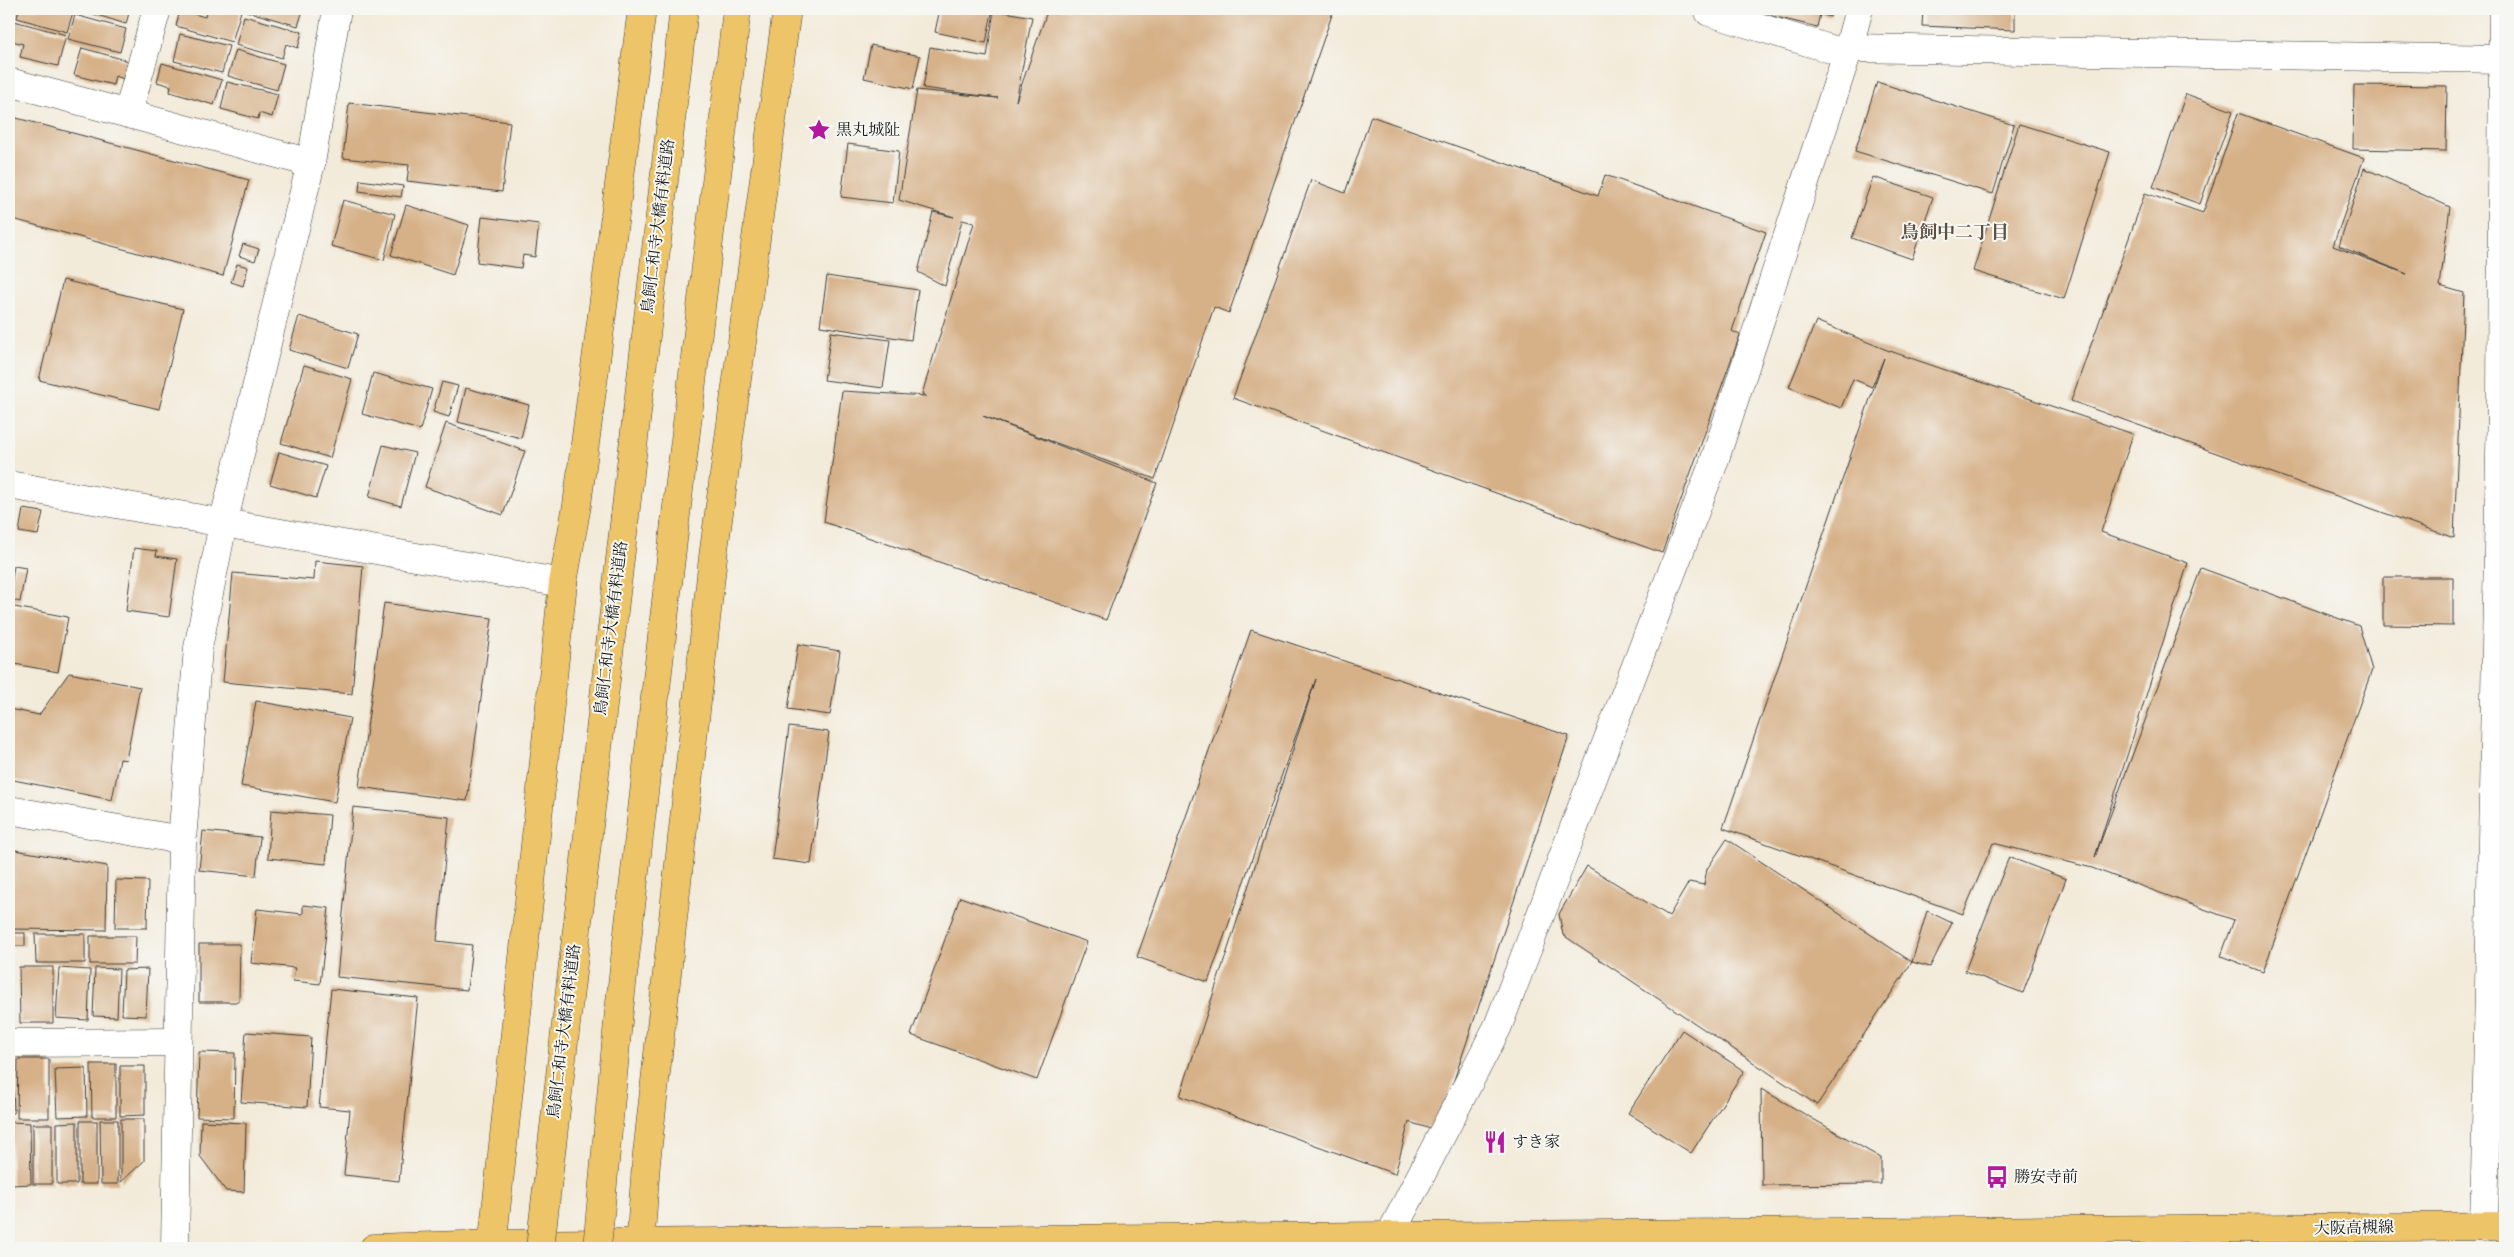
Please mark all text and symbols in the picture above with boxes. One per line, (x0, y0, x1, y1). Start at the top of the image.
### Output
place icon: 黒丸城阯 (806, 117, 832, 143)
place label: 黒丸城阯 (836, 119, 900, 141)
street label: 鳥飼仁和寺大橋有料道路 (636, 137, 680, 315)
district label: 鳥飼中二丁目 (1901, 220, 2009, 245)
street label: 鳥飼仁和寺大橋有料道路 (589, 539, 633, 717)
street label: 鳥飼仁和寺大橋有料道路 (542, 942, 586, 1120)
restaurant icon: すき家 (1482, 1129, 1508, 1155)
place label: すき家 (1512, 1131, 1560, 1153)
bus stop icon: 勝安寺前 (1984, 1164, 2010, 1190)
place label: 勝安寺前 (2014, 1166, 2078, 1188)
street label: 大阪高槻線 (2314, 1216, 2394, 1240)

